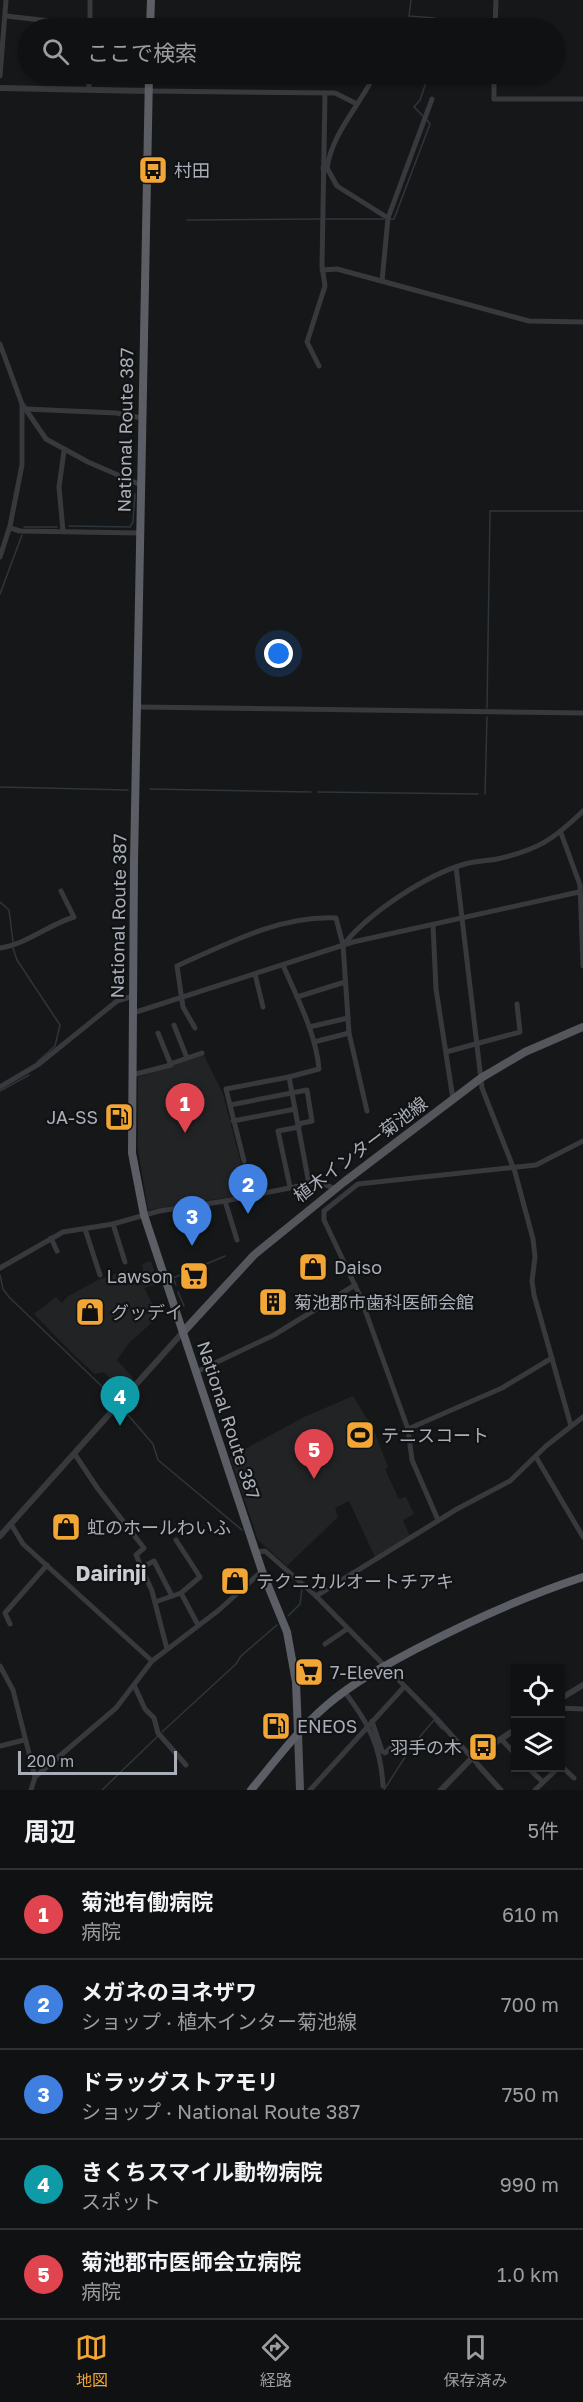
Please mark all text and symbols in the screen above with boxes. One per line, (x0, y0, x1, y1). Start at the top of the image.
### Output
search box (18, 18, 565, 84)
icon: search (39, 35, 72, 68)
text: ここで検索 (87, 39, 197, 66)
bus stop icon: 村田 (137, 154, 169, 186)
place label: 村田 (174, 159, 210, 181)
street label: National Route 387 (113, 347, 137, 513)
your location (264, 639, 293, 668)
street label: National Route 387 (106, 833, 130, 999)
pin: 1 (166, 1084, 204, 1133)
street label: 植木インター菊池線 (289, 1091, 431, 1207)
fuel station icon: JA-SS (103, 1101, 135, 1133)
place label: JA-SS (47, 1106, 98, 1128)
pin: 2 (228, 1164, 268, 1214)
pin: 3 (172, 1196, 212, 1246)
shop icon: Daiso (297, 1251, 329, 1283)
place label: Daiso (334, 1256, 382, 1278)
supermarket icon: Lawson (178, 1260, 210, 1292)
place label: Lawson (107, 1265, 173, 1287)
building icon: 菊池郡市歯科医師会館 (257, 1286, 289, 1318)
place label: 菊池郡市歯科医師会館 (294, 1291, 474, 1313)
shop icon: グッデイ (74, 1296, 106, 1328)
place label: グッデイ (111, 1301, 183, 1323)
street label: National Route 387 (193, 1338, 265, 1502)
pin: 4 (100, 1376, 140, 1426)
sports icon: テニスコート (344, 1419, 376, 1451)
place label: テニスコート (381, 1424, 489, 1446)
pin: 5 (294, 1430, 334, 1479)
shop icon: 虹のホールわいふ (50, 1511, 82, 1543)
place label: 虹のホールわいふ (87, 1516, 231, 1538)
district label: Dairinji (75, 1560, 147, 1586)
shop icon: テクニカルオートチアキ (219, 1565, 251, 1597)
place label: テクニカルオートチアキ (256, 1570, 454, 1592)
supermarket icon: 7-Eleven (293, 1656, 325, 1688)
place label: 7-Eleven (330, 1661, 404, 1683)
map controls (511, 1664, 565, 1772)
button: locate (511, 1664, 565, 1718)
fuel station icon: ENEOS (260, 1710, 292, 1742)
place label: ENEOS (297, 1715, 357, 1737)
button: layers (511, 1718, 565, 1772)
bus stop icon: 羽手の木 (467, 1731, 499, 1763)
place label: 羽手の木 (390, 1736, 462, 1758)
scale bar (18, 1748, 177, 1776)
text: 200 m (27, 1751, 74, 1771)
text: 周辺 (24, 1816, 76, 1847)
text: 5件 (527, 1818, 559, 1842)
text: 菊池有働病院 (81, 1888, 213, 1915)
text: 1 (38, 1902, 49, 1926)
text: 610 m (502, 1902, 559, 1926)
text: 病院 (81, 1919, 121, 1943)
text: メガネのヨネザワ (81, 1978, 257, 2005)
text: 2 (37, 1992, 50, 2016)
text: 700 m (501, 1992, 559, 2016)
text: ショップ · 植木インター菊池線 (81, 2009, 357, 2033)
text: ドラッグストアモリ (81, 2068, 279, 2095)
text: 3 (37, 2082, 50, 2106)
text: 750 m (502, 2082, 559, 2106)
text: ショップ · National Route 387 (81, 2099, 360, 2123)
text: きくちスマイル動物病院 (81, 2158, 322, 2185)
text: 4 (37, 2172, 50, 2196)
text: 990 m (500, 2172, 559, 2196)
text: スポット (81, 2189, 161, 2213)
text: 菊池郡市医師会立病院 (81, 2248, 301, 2275)
text: 5 (37, 2262, 50, 2286)
text: 1.0 km (497, 2262, 559, 2286)
text: 病院 (81, 2279, 121, 2303)
tab: 地図 (75, 2331, 108, 2391)
tab: 経路 (259, 2331, 292, 2391)
tab: 保存済み (443, 2331, 507, 2391)

